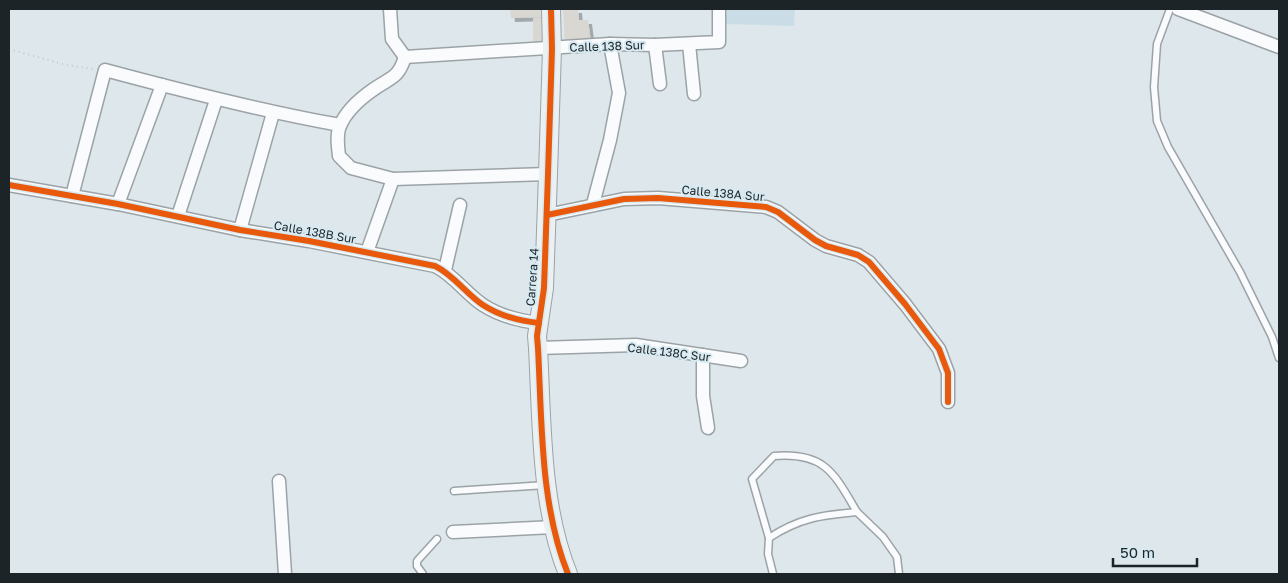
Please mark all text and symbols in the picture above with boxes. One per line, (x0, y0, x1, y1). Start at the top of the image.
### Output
street label: Calle 138 Sur (569, 37, 645, 55)
street label: Calle 138A Sur (681, 182, 765, 204)
street label: Calle 138B Sur (273, 217, 358, 247)
street label: Carrera 14 (522, 247, 542, 307)
street label: Calle 138C Sur (627, 339, 712, 365)
scale bar (1113, 536, 1197, 568)
text: 50 m (1120, 543, 1155, 561)

